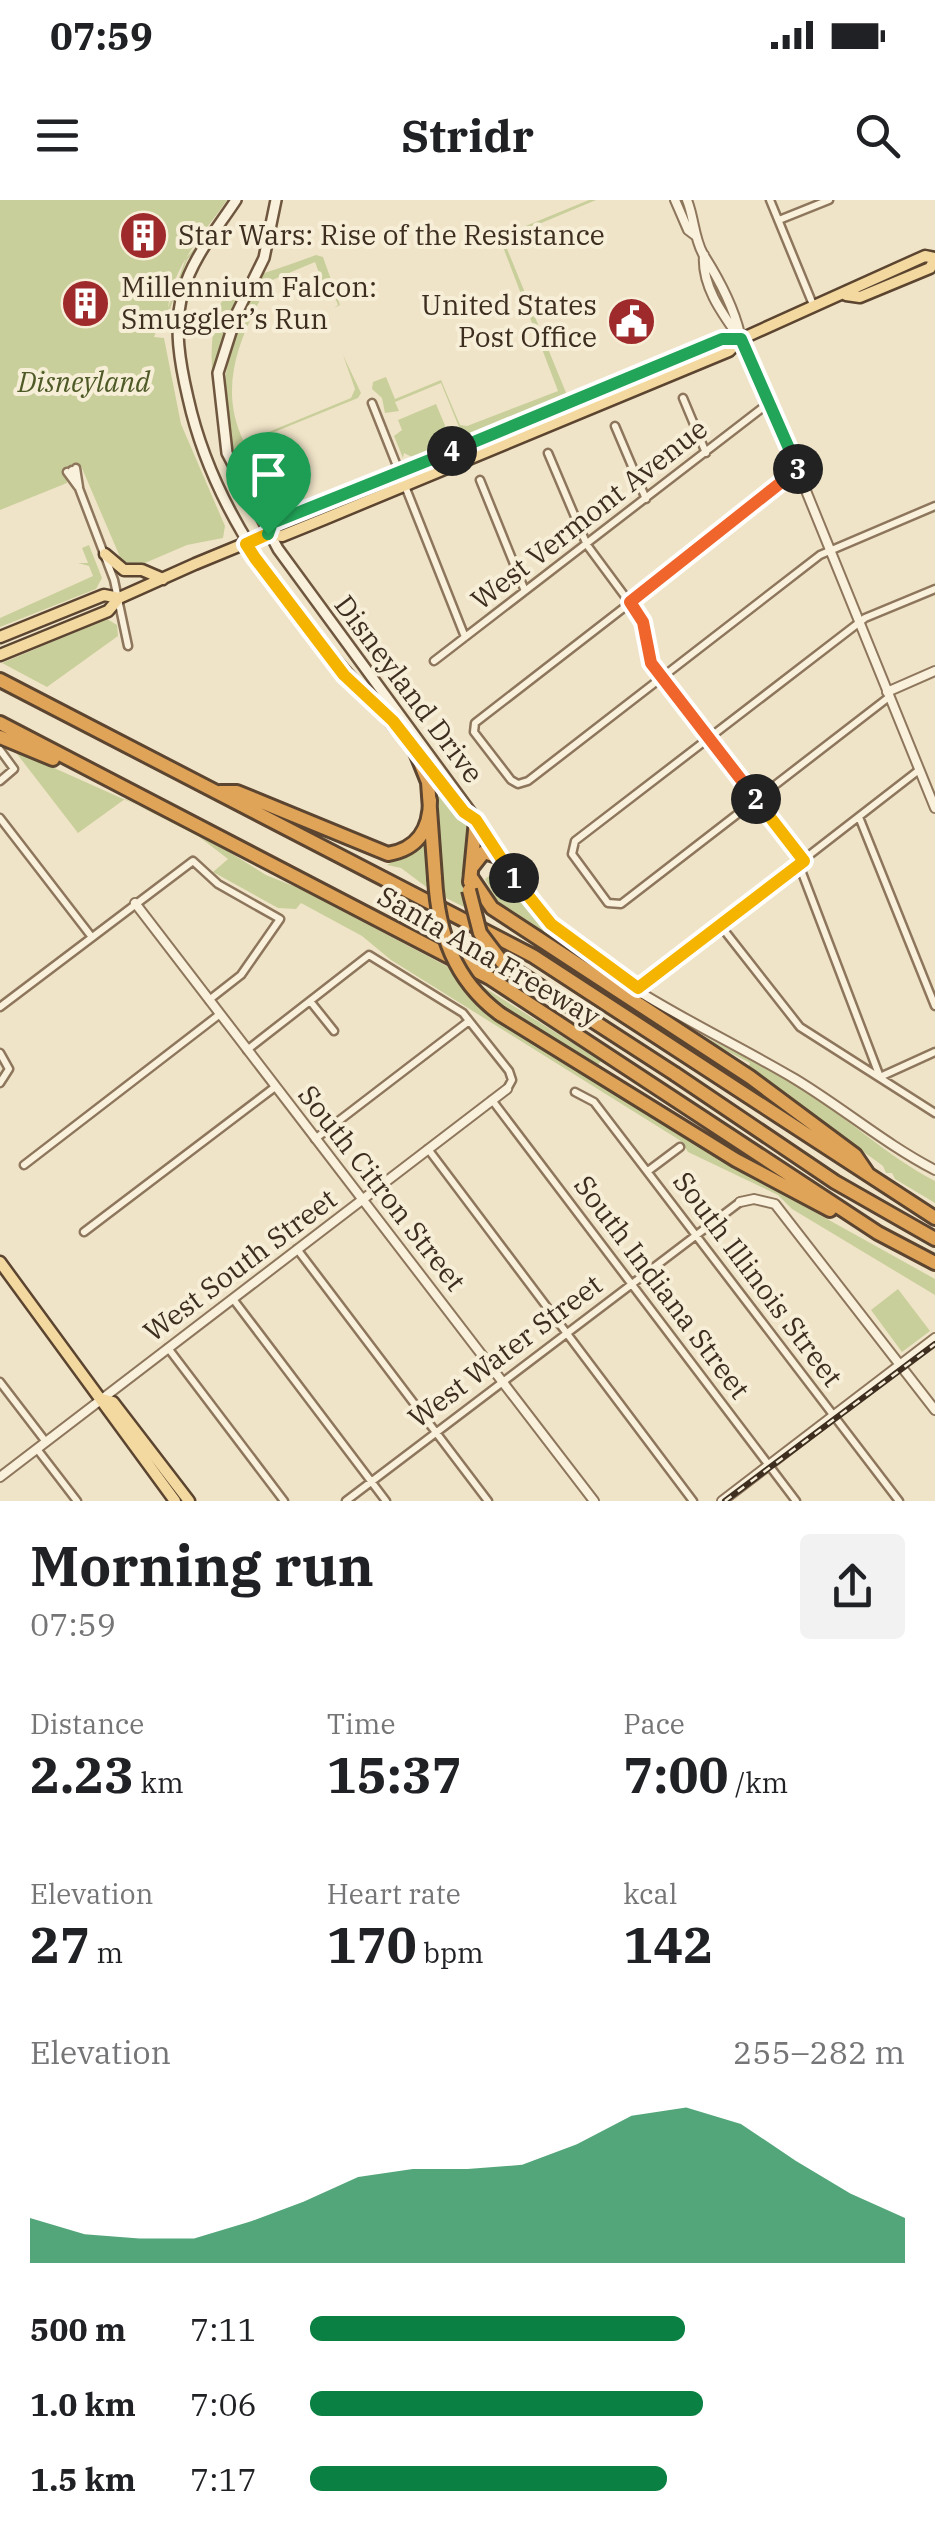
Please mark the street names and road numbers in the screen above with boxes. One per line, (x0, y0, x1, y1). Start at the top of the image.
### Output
street label: West Vermont Avenue (463, 410, 714, 618)
street label: Disneyland Drive (327, 587, 492, 790)
street label: Santa Ana Freeway (371, 877, 607, 1034)
street label: South Citron Street (290, 1077, 474, 1298)
street label: South Illinois Street (665, 1164, 851, 1394)
street label: South Indiana Street (566, 1168, 759, 1406)
street label: West South Street (136, 1180, 344, 1349)
street label: West Water Street (400, 1265, 609, 1436)

